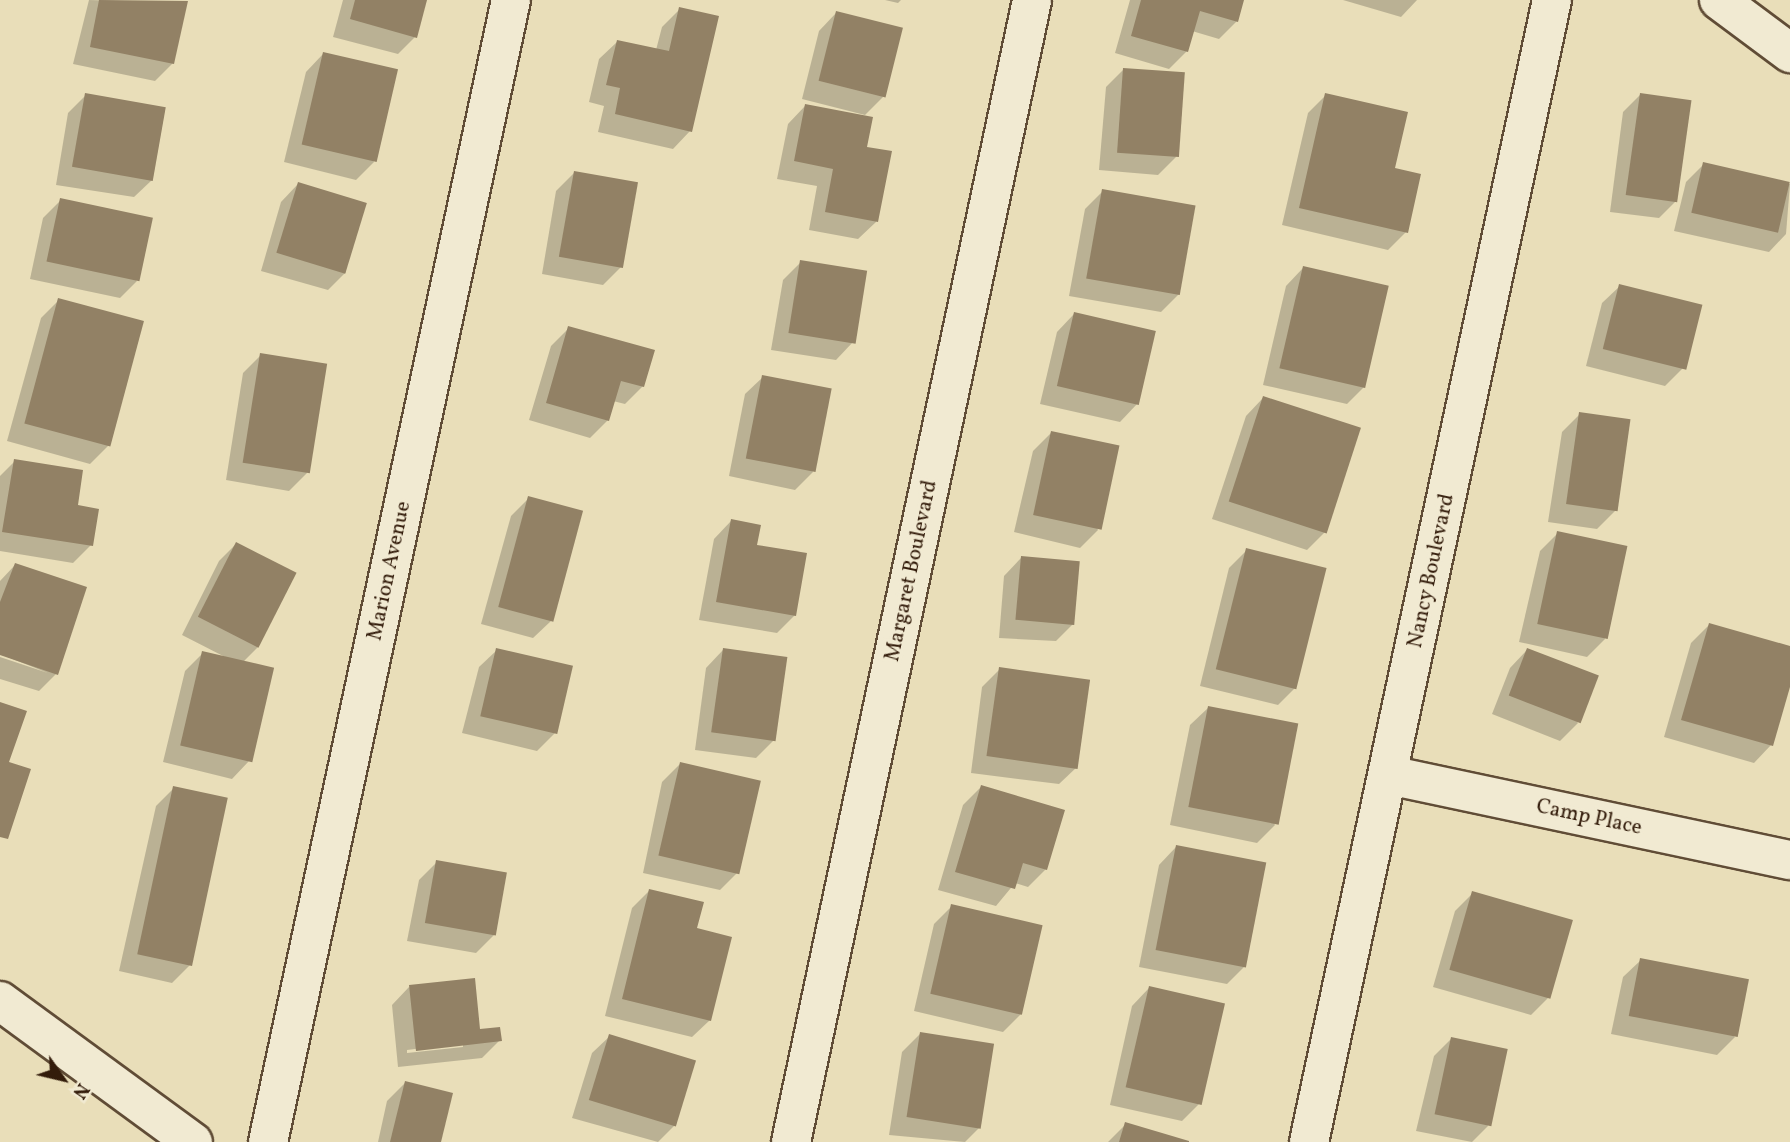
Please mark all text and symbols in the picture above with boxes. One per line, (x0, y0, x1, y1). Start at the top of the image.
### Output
street label: Margaret Boulevard (880, 478, 944, 664)
street label: Nancy Boulevard (1403, 491, 1461, 651)
street label: Marion Avenue (363, 499, 417, 643)
street label: Camp Place (1534, 795, 1644, 841)
north arrow (28, 1044, 98, 1114)
text: N (66, 1078, 95, 1104)

